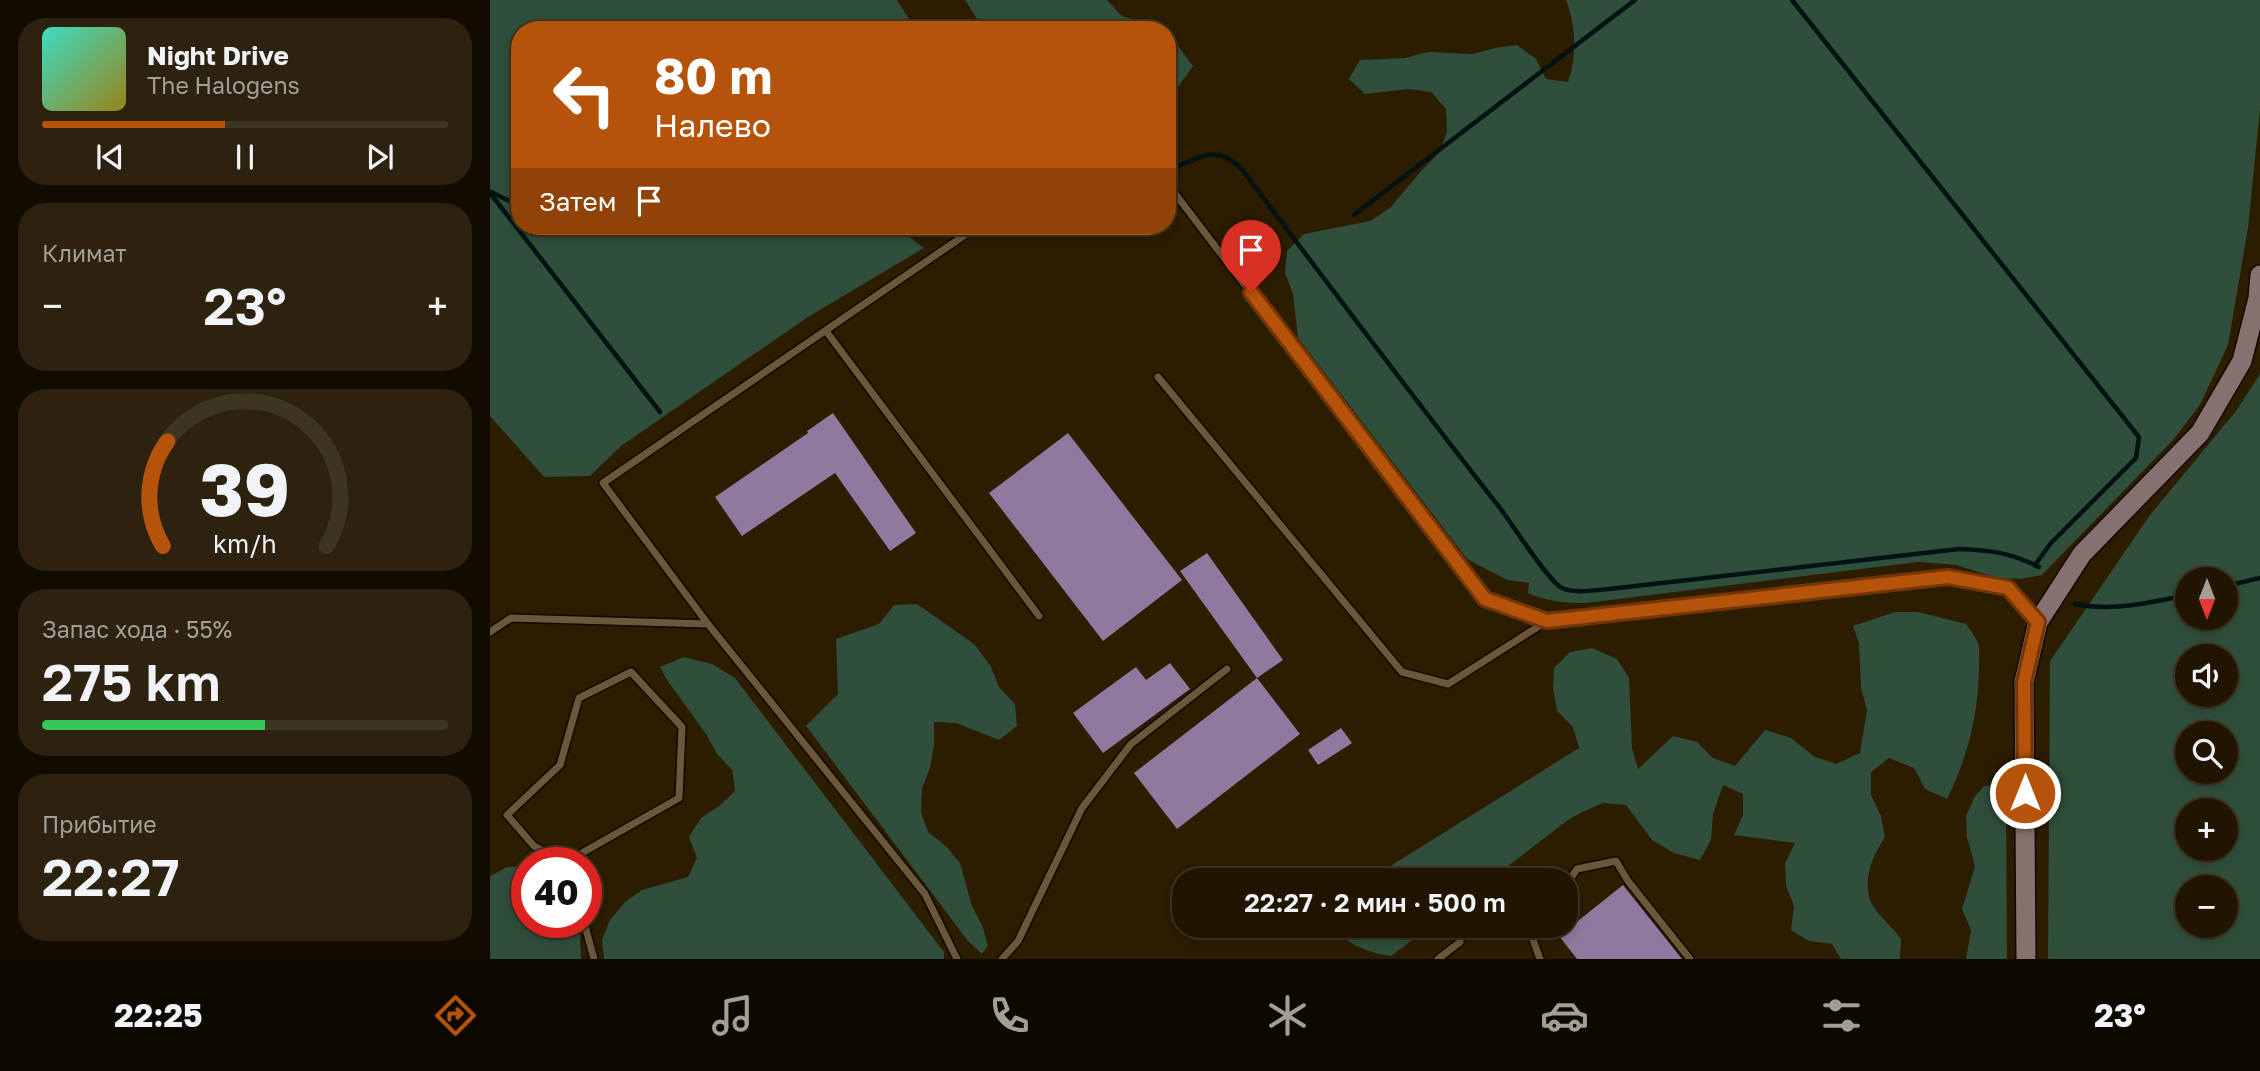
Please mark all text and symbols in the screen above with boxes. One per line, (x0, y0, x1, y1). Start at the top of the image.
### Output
text: Night Drive (147, 40, 289, 71)
text: 80 m (654, 46, 772, 105)
icon: left (539, 49, 630, 140)
text: The Halogens (147, 71, 300, 99)
text: Налево (654, 106, 771, 144)
icon: previous (91, 138, 129, 176)
icon: pause (226, 138, 264, 176)
icon: next (361, 138, 399, 176)
icon: arrive (630, 182, 668, 220)
text: Затем (539, 186, 616, 217)
pin (1221, 220, 1281, 292)
icon: arrive (1232, 231, 1270, 269)
text: Климат (42, 239, 127, 267)
text: 23° (204, 274, 286, 336)
text: − (42, 283, 63, 328)
text: + (427, 283, 448, 328)
text: 39 (200, 445, 290, 532)
text: km/h (213, 527, 277, 558)
north arrow (2175, 567, 2238, 630)
map controls (2175, 567, 2238, 938)
text: Запас хода · 55% (42, 615, 232, 643)
button: sound (2175, 644, 2238, 707)
text: 275 km (42, 650, 221, 712)
button: search (2175, 721, 2238, 784)
position arrow (1988, 756, 2062, 830)
button: + (2175, 798, 2238, 861)
text: Прибытие (42, 810, 157, 838)
text: 22:27 (42, 845, 180, 907)
speed limit sign: 40 (511, 847, 602, 938)
button: − (2175, 875, 2238, 938)
text: 22:27 · 2 мин · 500 m (1244, 887, 1506, 918)
icon: directions (431, 991, 480, 1040)
icon: music (708, 991, 757, 1040)
icon: phone (985, 991, 1034, 1040)
icon: climate (1263, 991, 1312, 1040)
icon: car (1540, 991, 1589, 1040)
icon: filters (1817, 991, 1866, 1040)
text: 22:25 (114, 996, 202, 1034)
text: 23° (2094, 996, 2146, 1034)

